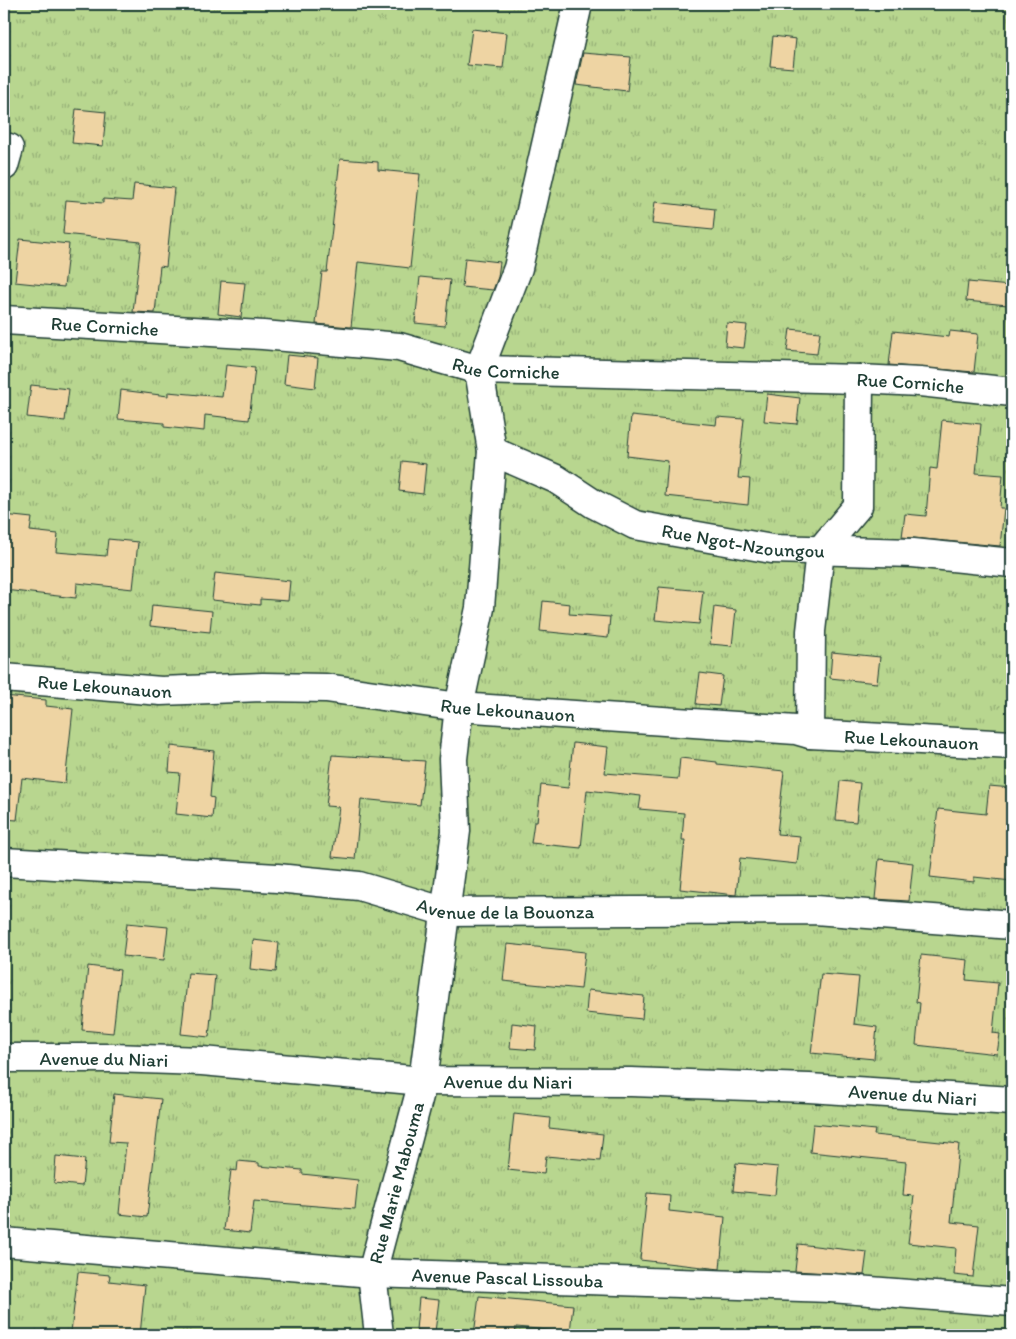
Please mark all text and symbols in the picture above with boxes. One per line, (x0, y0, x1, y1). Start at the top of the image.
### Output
street label: Rue Corniche (50, 312, 159, 341)
street label: Rue Corniche (450, 352, 560, 384)
street label: Rue Corniche (856, 368, 966, 399)
street label: Rue Ngot-Nzoungou (660, 519, 826, 563)
street label: Rue Lekounauon (36, 670, 173, 703)
street label: Rue Lekounauon (439, 694, 576, 727)
street label: Rue Lekounauon (844, 725, 980, 755)
street label: Avenue de la Bouonza (414, 893, 594, 924)
street label: Avenue du Niari (40, 1047, 169, 1072)
street label: Avenue du Niari (444, 1070, 573, 1094)
street label: Avenue du Niari (848, 1080, 978, 1111)
street label: Rue Marie Mabouma (364, 1099, 429, 1266)
street label: Avenue Pascal Lissouba (411, 1263, 604, 1293)

